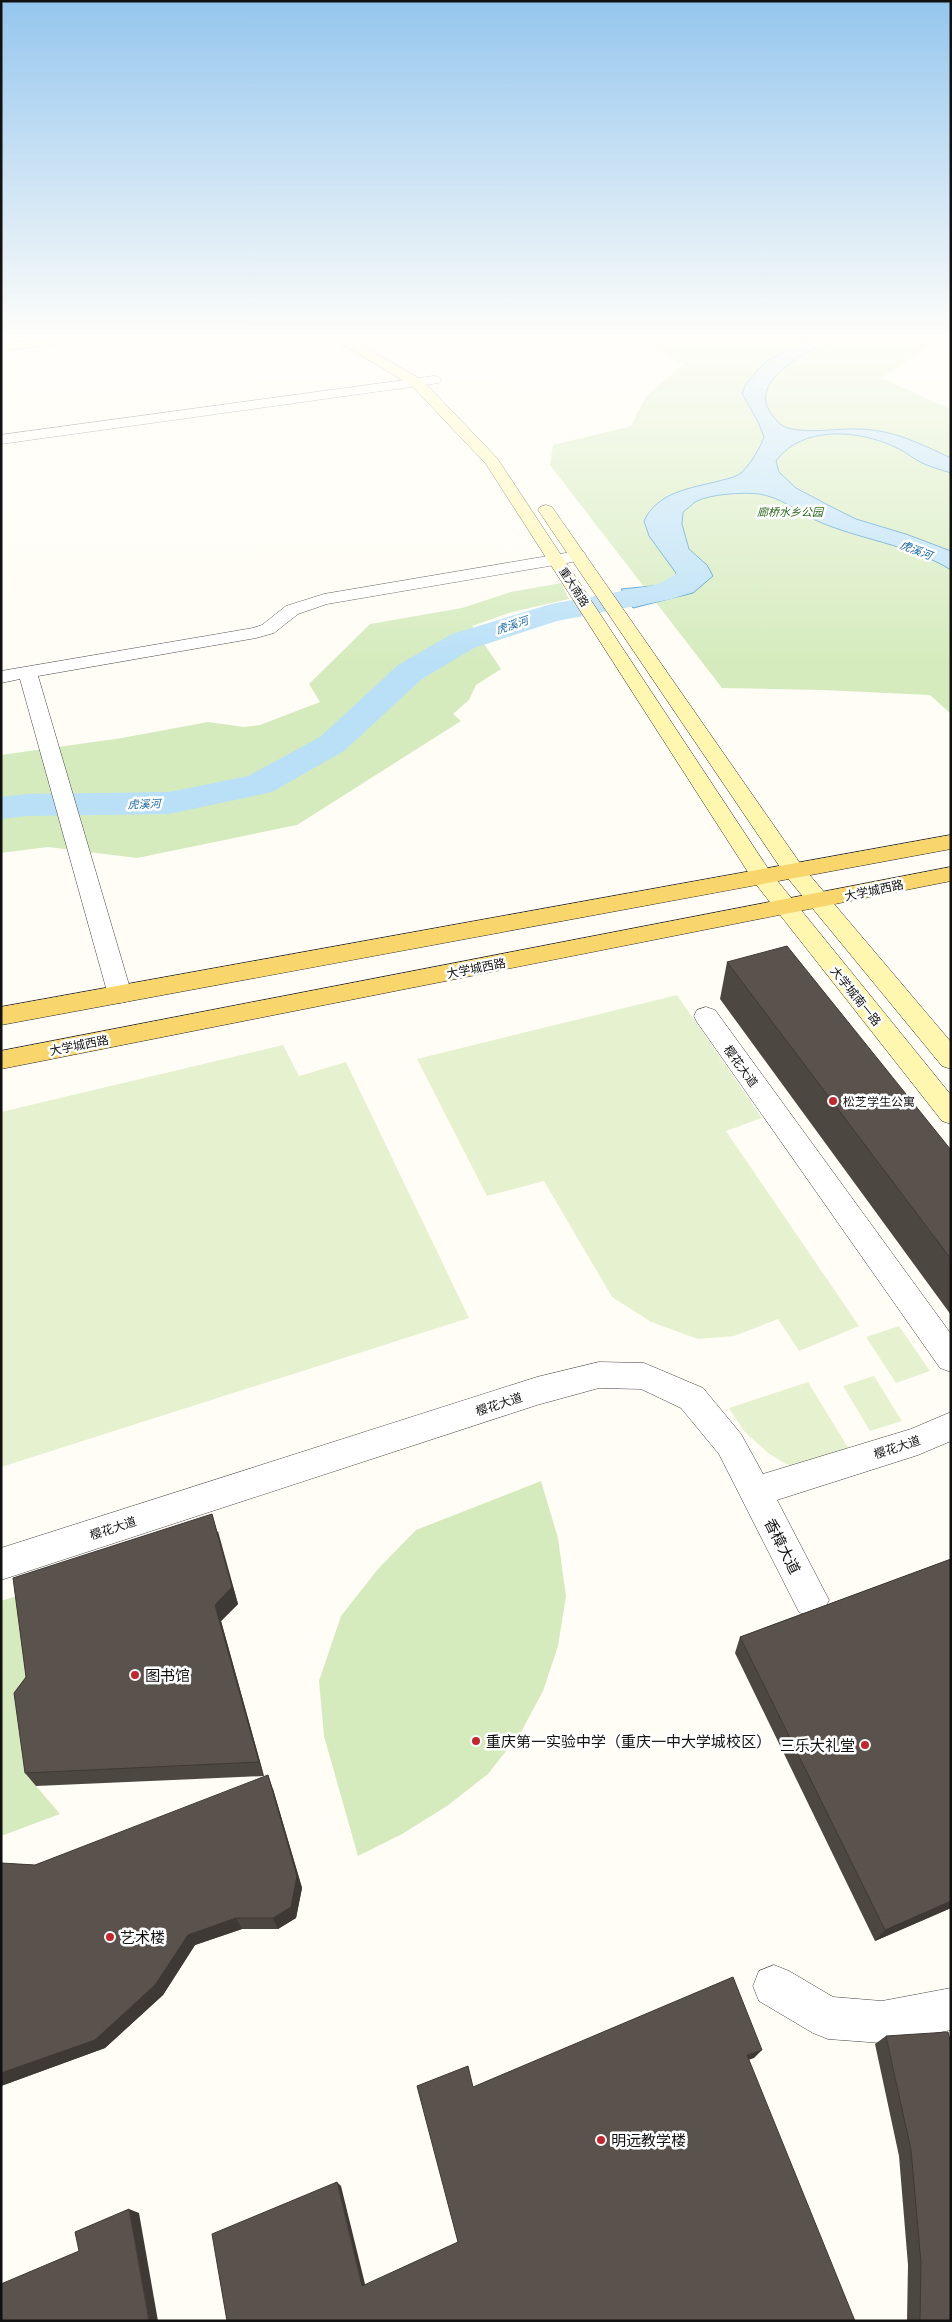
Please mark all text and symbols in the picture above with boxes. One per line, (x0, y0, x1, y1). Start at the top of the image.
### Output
park label: 廊桥水乡公园 (757, 505, 825, 519)
water label: 虎溪河 (898, 538, 936, 563)
street label: 重大南路 (556, 565, 592, 609)
water label: 虎溪河 (494, 613, 532, 637)
water label: 虎溪河 (127, 796, 163, 812)
street label: 大学城西路 (843, 876, 905, 904)
street label: 大学城西路 (445, 955, 507, 981)
street label: 大学城南一路 (828, 963, 884, 1029)
street label: 大学城西路 (48, 1032, 110, 1058)
street label: 樱花大道 (721, 1042, 761, 1090)
place label: 松芝学生公寓 (843, 1094, 915, 1109)
marker: 松芝学生公寓 (827, 1095, 839, 1107)
street label: 樱花大道 (474, 1389, 524, 1419)
street label: 樱花大道 (872, 1432, 922, 1462)
street label: 樱花大道 (88, 1513, 138, 1543)
street label: 香樟大道 (760, 1515, 806, 1577)
place label: 图书馆 (145, 1665, 190, 1685)
marker: 图书馆 (129, 1669, 141, 1681)
place label: 重庆第一实验中学（重庆一中大学城校区） (486, 1731, 771, 1751)
marker: 重庆第一实验中学（重庆一中大学城校区） (470, 1735, 482, 1747)
place label: 三乐大礼堂 (780, 1735, 855, 1755)
marker: 三乐大礼堂 (859, 1739, 871, 1751)
place label: 艺术楼 (120, 1927, 165, 1947)
marker: 艺术楼 (104, 1931, 116, 1943)
place label: 明远教学楼 (611, 2130, 686, 2150)
marker: 明远教学楼 (595, 2134, 607, 2146)

